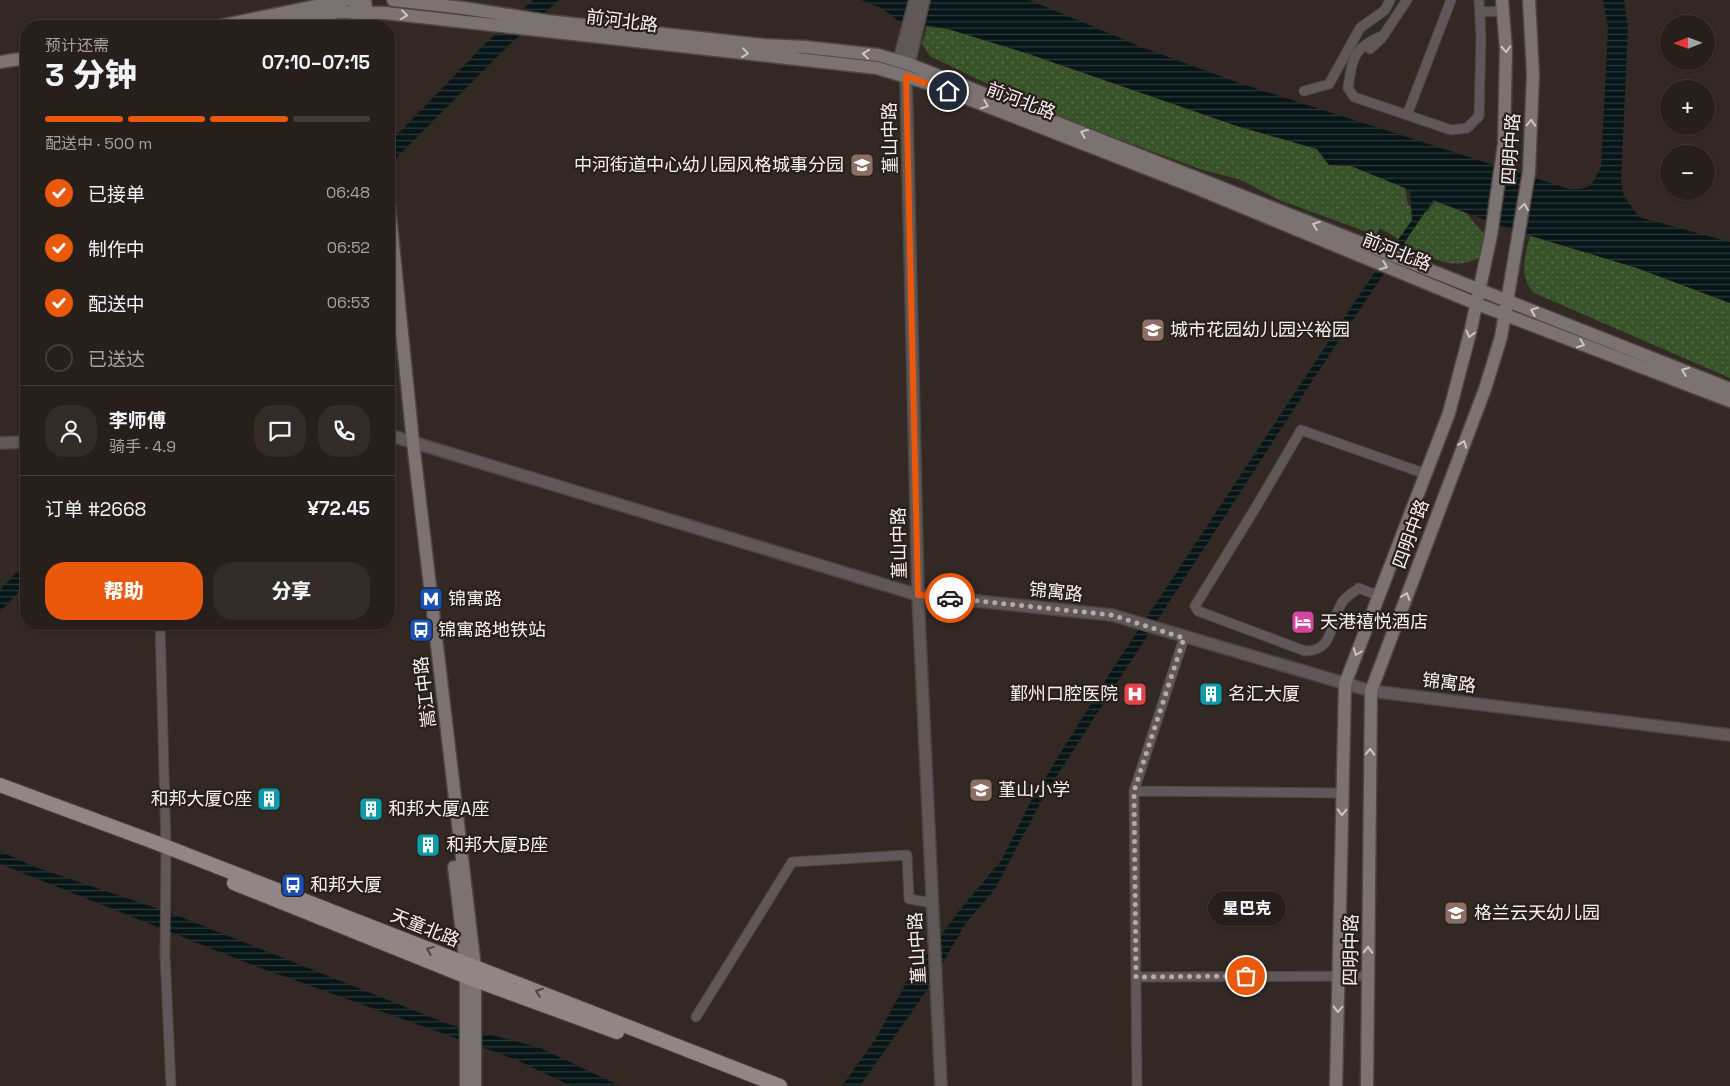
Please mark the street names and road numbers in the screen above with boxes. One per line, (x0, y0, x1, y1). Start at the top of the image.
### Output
street label: 前河北路 (585, 5, 659, 36)
street label: 前河北路 (983, 77, 1059, 124)
street label: 堇山中路 (877, 102, 902, 174)
street label: 四明中路 (1497, 112, 1524, 186)
street label: 前河北路 (1360, 227, 1435, 276)
street label: 四明中路 (1387, 496, 1434, 572)
street label: 堇山中路 (886, 507, 911, 579)
street label: 锦寓路 (1028, 577, 1084, 606)
street label: 嵩江中路 (409, 655, 440, 729)
street label: 锦寓路 (1421, 668, 1477, 697)
street label: 天童北路 (388, 903, 463, 952)
street label: 堇山中路 (903, 911, 930, 985)
street label: 四明中路 (1338, 914, 1363, 986)

